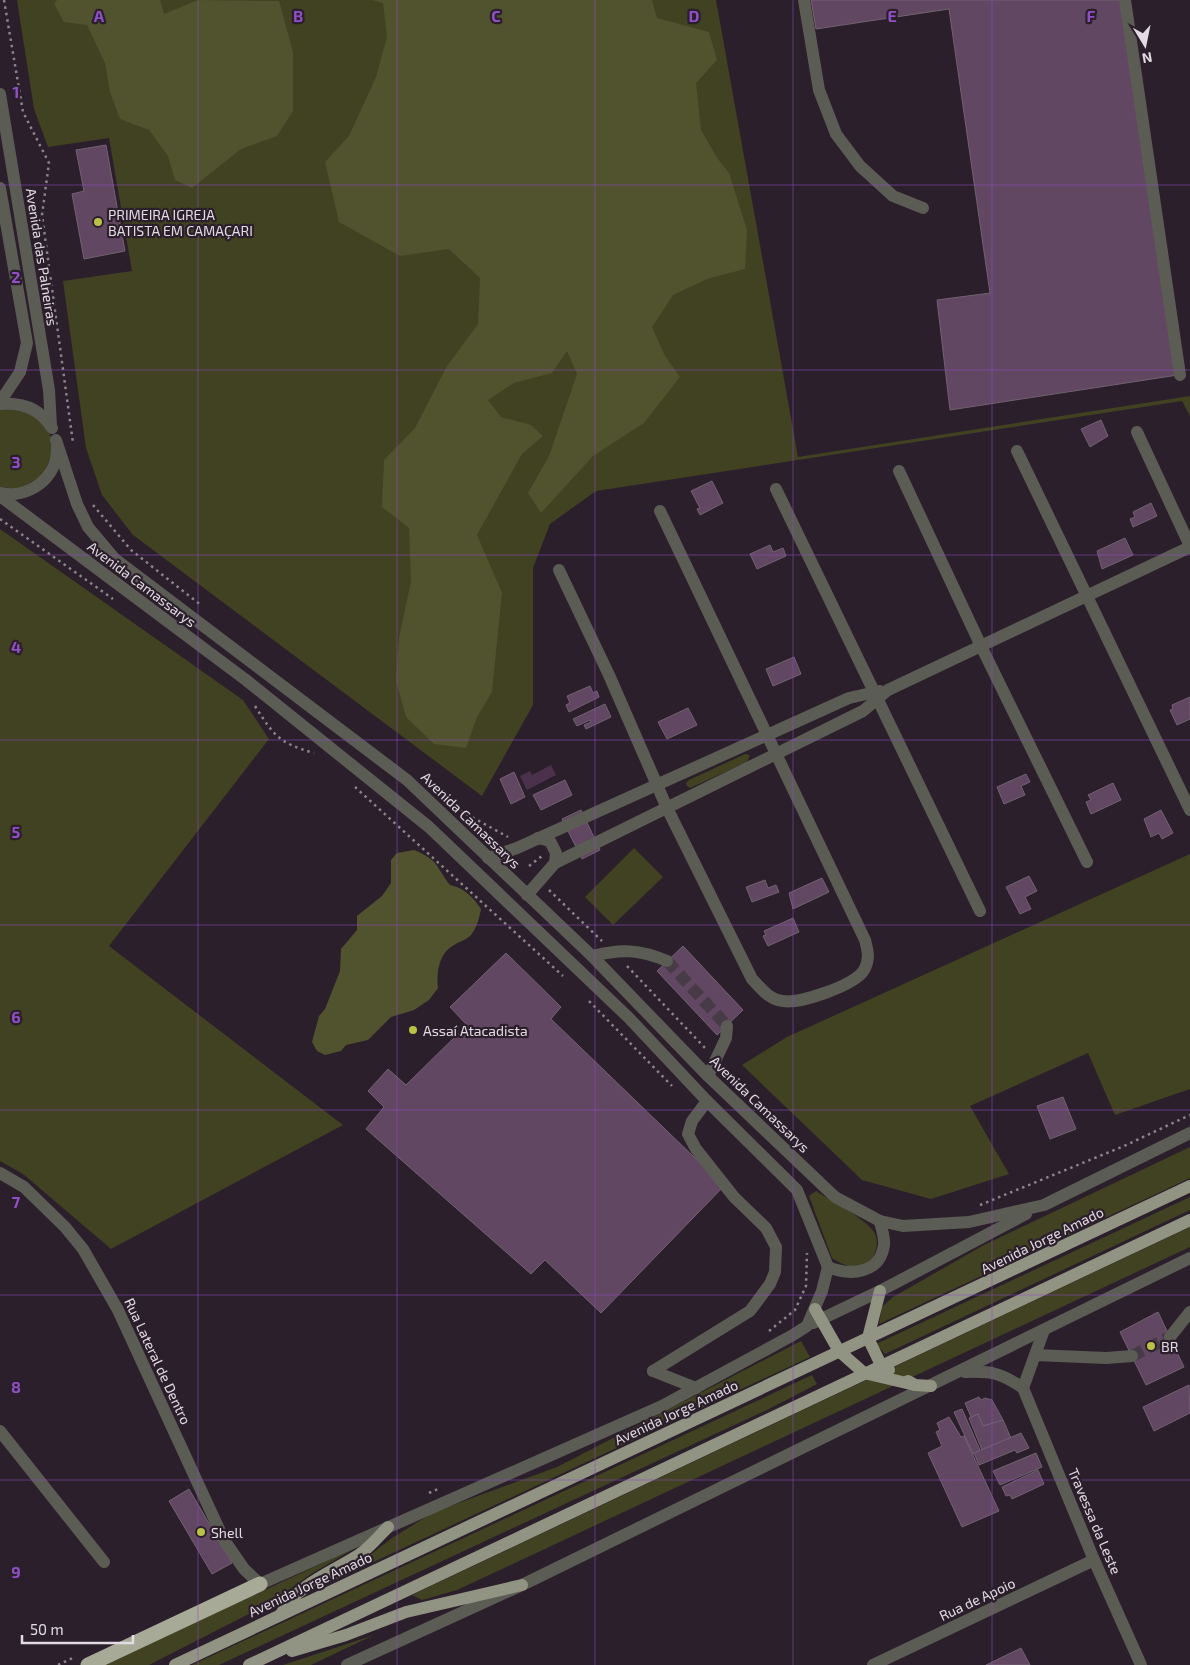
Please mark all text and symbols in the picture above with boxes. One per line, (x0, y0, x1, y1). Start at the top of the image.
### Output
text: A (94, 6, 105, 25)
text: B (293, 6, 303, 25)
text: C (491, 6, 501, 25)
text: D (689, 6, 700, 25)
text: E (887, 6, 897, 25)
text: F (1087, 6, 1096, 25)
north arrow (1120, 20, 1170, 70)
text: N (1141, 49, 1154, 68)
text: 1 (13, 82, 19, 101)
street label: Avenida das Palneiras (23, 187, 61, 327)
place label: PRIMEIRA IGREJA BATISTA EM CAMAÇARI (108, 206, 253, 240)
marker: PRIMEIRA IGREJA BATISTA EM CAMAÇARI (92, 216, 104, 228)
text: 2 (11, 267, 21, 286)
text: 3 (11, 452, 21, 471)
street label: Avenida Camassarys (84, 538, 200, 630)
text: 4 (11, 637, 21, 656)
street label: Avenida Camassarys (418, 768, 524, 872)
text: 5 (12, 822, 21, 841)
text: 6 (11, 1007, 21, 1026)
place label: Assaí Atacadista (423, 1022, 528, 1039)
marker: Assaí Atacadista (407, 1024, 419, 1036)
street label: Avenida Camassarys (707, 1052, 813, 1156)
text: 7 (12, 1192, 21, 1211)
street label: Avenida Jorge Amado (978, 1203, 1106, 1277)
street label: Rua Lateral de Dentro (121, 1295, 195, 1427)
place label: BR (1161, 1338, 1179, 1355)
marker: BR (1145, 1340, 1157, 1352)
street label: Avenida Jorge Amado (612, 1376, 741, 1448)
text: 8 (11, 1377, 21, 1396)
street label: Travessa da Leste (1065, 1465, 1125, 1577)
place label: Shell (211, 1524, 244, 1541)
marker: Shell (195, 1526, 207, 1538)
street label: Avenida Jorge Amado (246, 1548, 375, 1620)
text: 9 (11, 1562, 21, 1581)
street label: Rua de Apoio (936, 1574, 1018, 1624)
scale bar (22, 1612, 134, 1644)
text: 50 m (30, 1620, 64, 1638)

